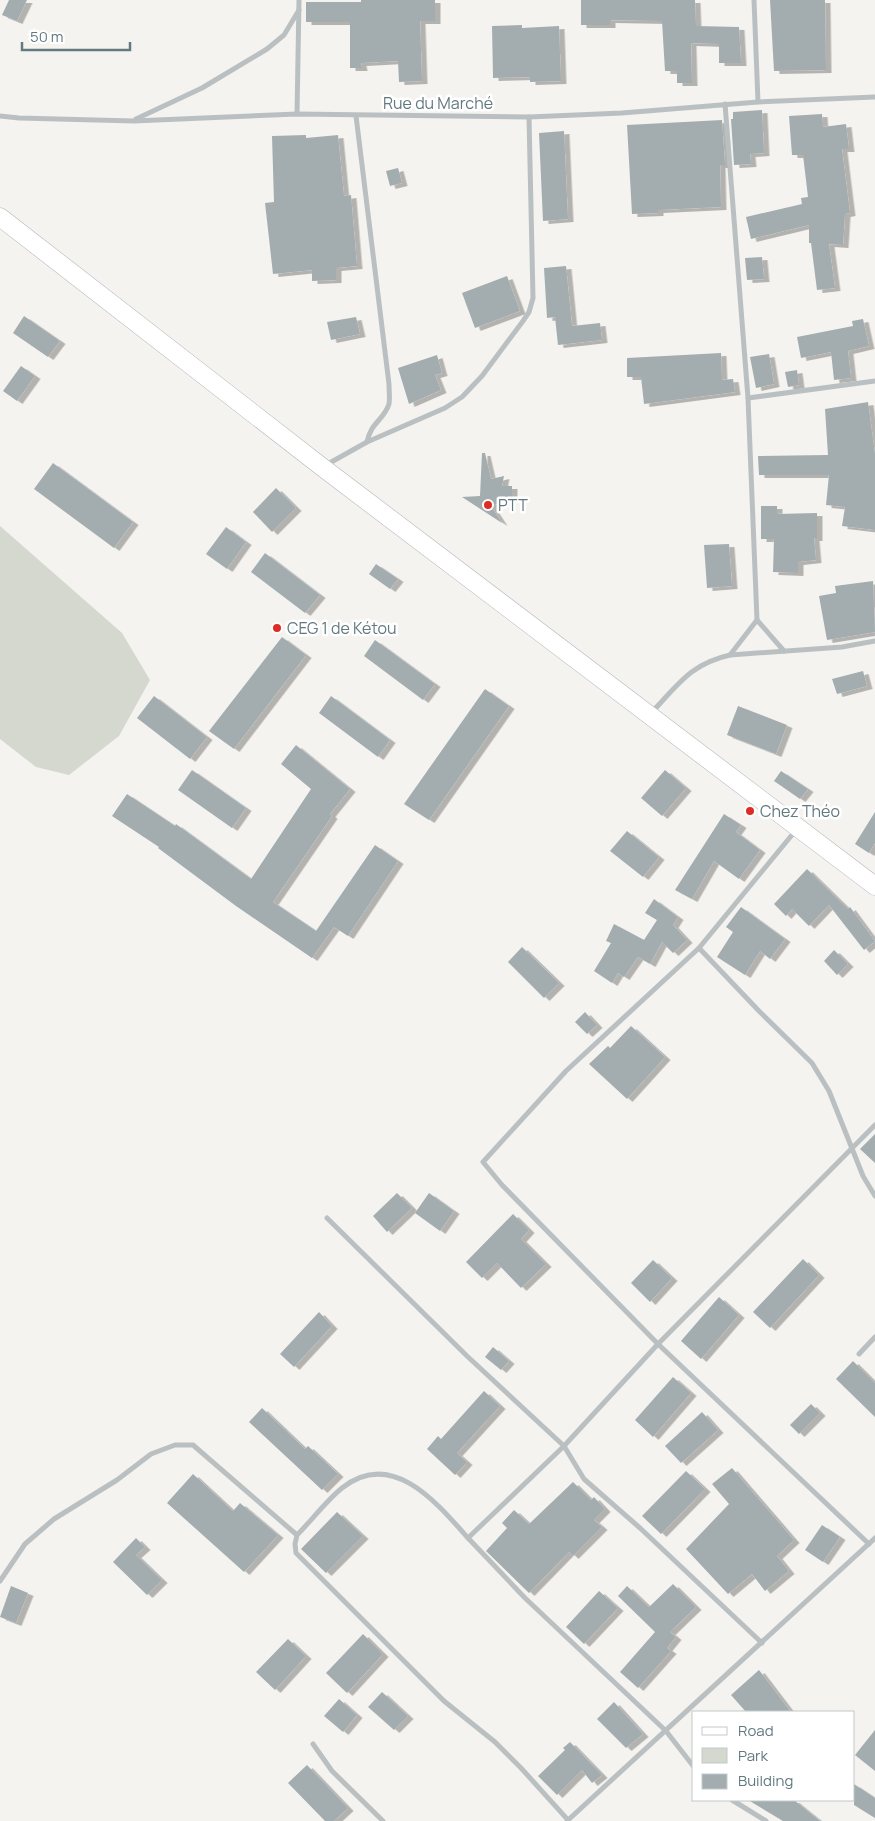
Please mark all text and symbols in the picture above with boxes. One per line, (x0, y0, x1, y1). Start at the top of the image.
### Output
scale bar (22, 20, 130, 52)
text: 50 m (30, 26, 64, 47)
street label: Rue du Marché (383, 92, 493, 114)
place label: PTT (498, 494, 528, 516)
marker: PTT (482, 499, 494, 511)
place label: CEG 1 de Kétou (287, 617, 396, 639)
marker: CEG 1 de Kétou (271, 622, 283, 634)
place label: Chez Théo (760, 800, 840, 822)
marker: Chez Théo (744, 805, 756, 817)
legend (692, 1711, 855, 1801)
text: Road (738, 1720, 774, 1741)
text: Park (738, 1745, 768, 1766)
text: Building (738, 1770, 793, 1791)

